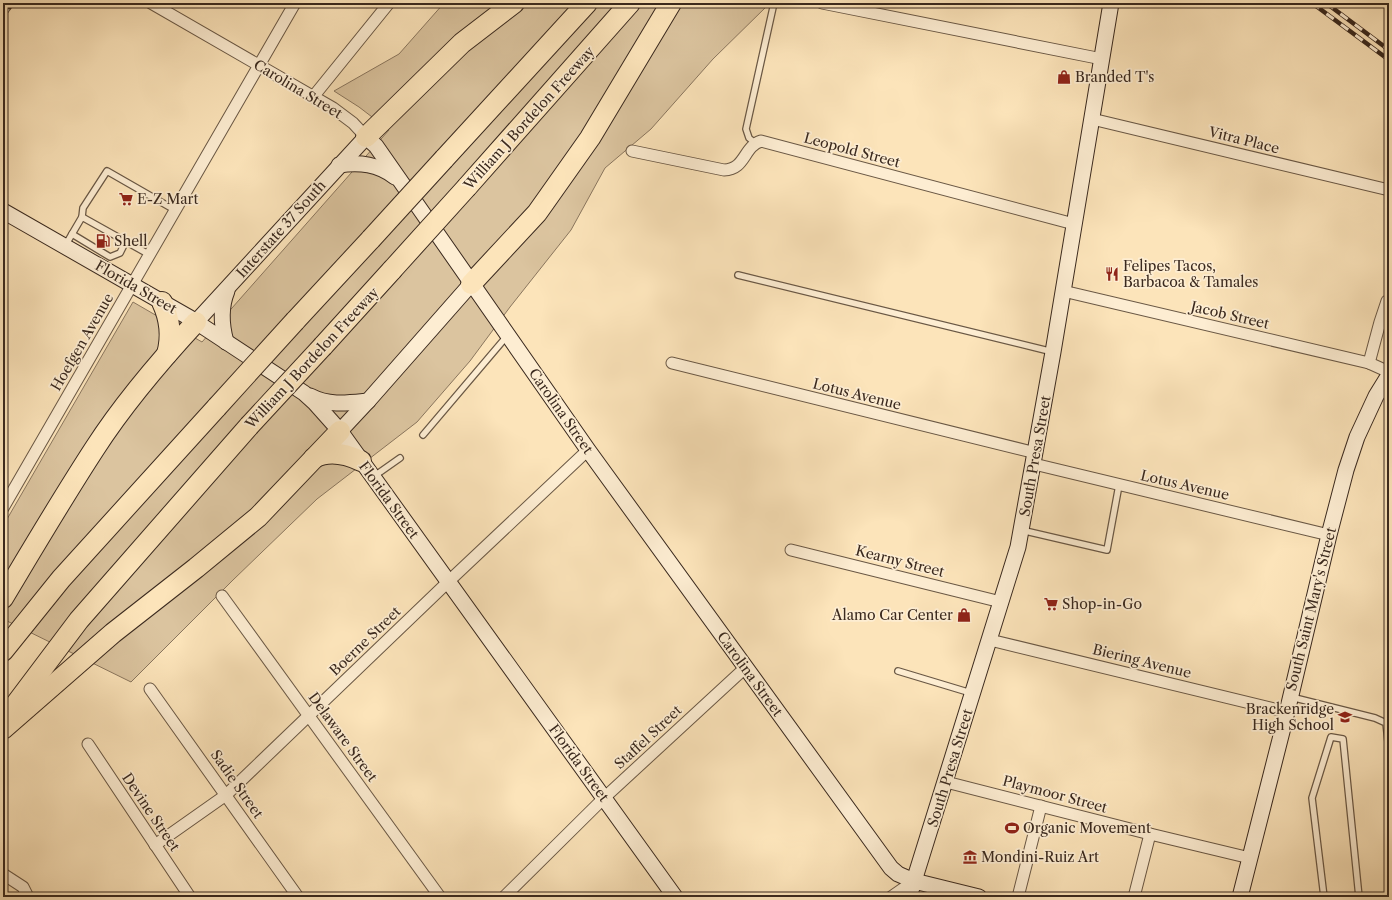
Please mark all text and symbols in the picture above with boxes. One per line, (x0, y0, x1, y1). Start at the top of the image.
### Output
street label: William J Bordelon Freeway (459, 42, 598, 194)
street label: Carolina Street (250, 55, 346, 123)
place label: Branded T's (1075, 68, 1154, 86)
shop icon: Branded T's (1056, 69, 1072, 85)
street label: Vitra Place (1206, 122, 1281, 157)
street label: Leopold Street (802, 129, 902, 172)
street label: Interstate 37 South (232, 176, 330, 282)
place label: E-Z Mart (137, 190, 198, 208)
supermarket icon: E-Z Mart (118, 191, 134, 207)
place label: Shell (114, 232, 147, 250)
fuel station icon: Shell (95, 233, 111, 249)
street label: Florida Street (92, 256, 180, 318)
place label: Felipes Tacos, Barbacoa & Tamales (1123, 257, 1258, 291)
restaurant icon: Felipes Tacos, Barbacoa & Tamales (1104, 266, 1120, 282)
street label: William J Bordelon Freeway (241, 283, 383, 433)
street label: Hoefgen Avenue (47, 290, 117, 394)
street label: Jacob Street (1187, 297, 1271, 333)
street label: Carolina Street (525, 365, 597, 457)
street label: Lotus Avenue (811, 374, 903, 414)
street label: South Presa Street (1015, 394, 1055, 518)
street label: Florida Street (355, 458, 423, 542)
street label: Lotus Avenue (1139, 466, 1231, 504)
street label: South Saint Mary's Street (1282, 525, 1340, 693)
street label: Kearny Street (854, 541, 946, 581)
place label: Shop-in-Go (1062, 595, 1142, 613)
supermarket icon: Shop-in-Go (1043, 596, 1059, 612)
street label: Boerne Street (326, 603, 404, 679)
place label: Alamo Car Center (831, 606, 953, 624)
shop icon: Alamo Car Center (956, 607, 972, 623)
street label: Carolina Street (713, 628, 787, 720)
street label: Biering Avenue (1091, 640, 1193, 682)
street label: Delaware Street (305, 689, 381, 785)
place label: Brackenridge High School (1246, 700, 1334, 734)
street label: Staffel Street (611, 701, 685, 773)
street label: South Presa Street (923, 707, 977, 829)
school or university icon: Brackenridge High School (1337, 709, 1353, 725)
street label: Florida Street (545, 721, 613, 805)
street label: Sadie Street (207, 746, 267, 822)
street label: Devine Street (118, 769, 184, 855)
street label: Playmoor Street (1001, 771, 1109, 817)
place label: Organic Movement (1023, 819, 1151, 837)
sports icon: Organic Movement (1004, 820, 1020, 836)
place label: Mondini-Ruiz Art (981, 848, 1099, 866)
museum icon: Mondini-Ruiz Art (962, 849, 978, 865)

